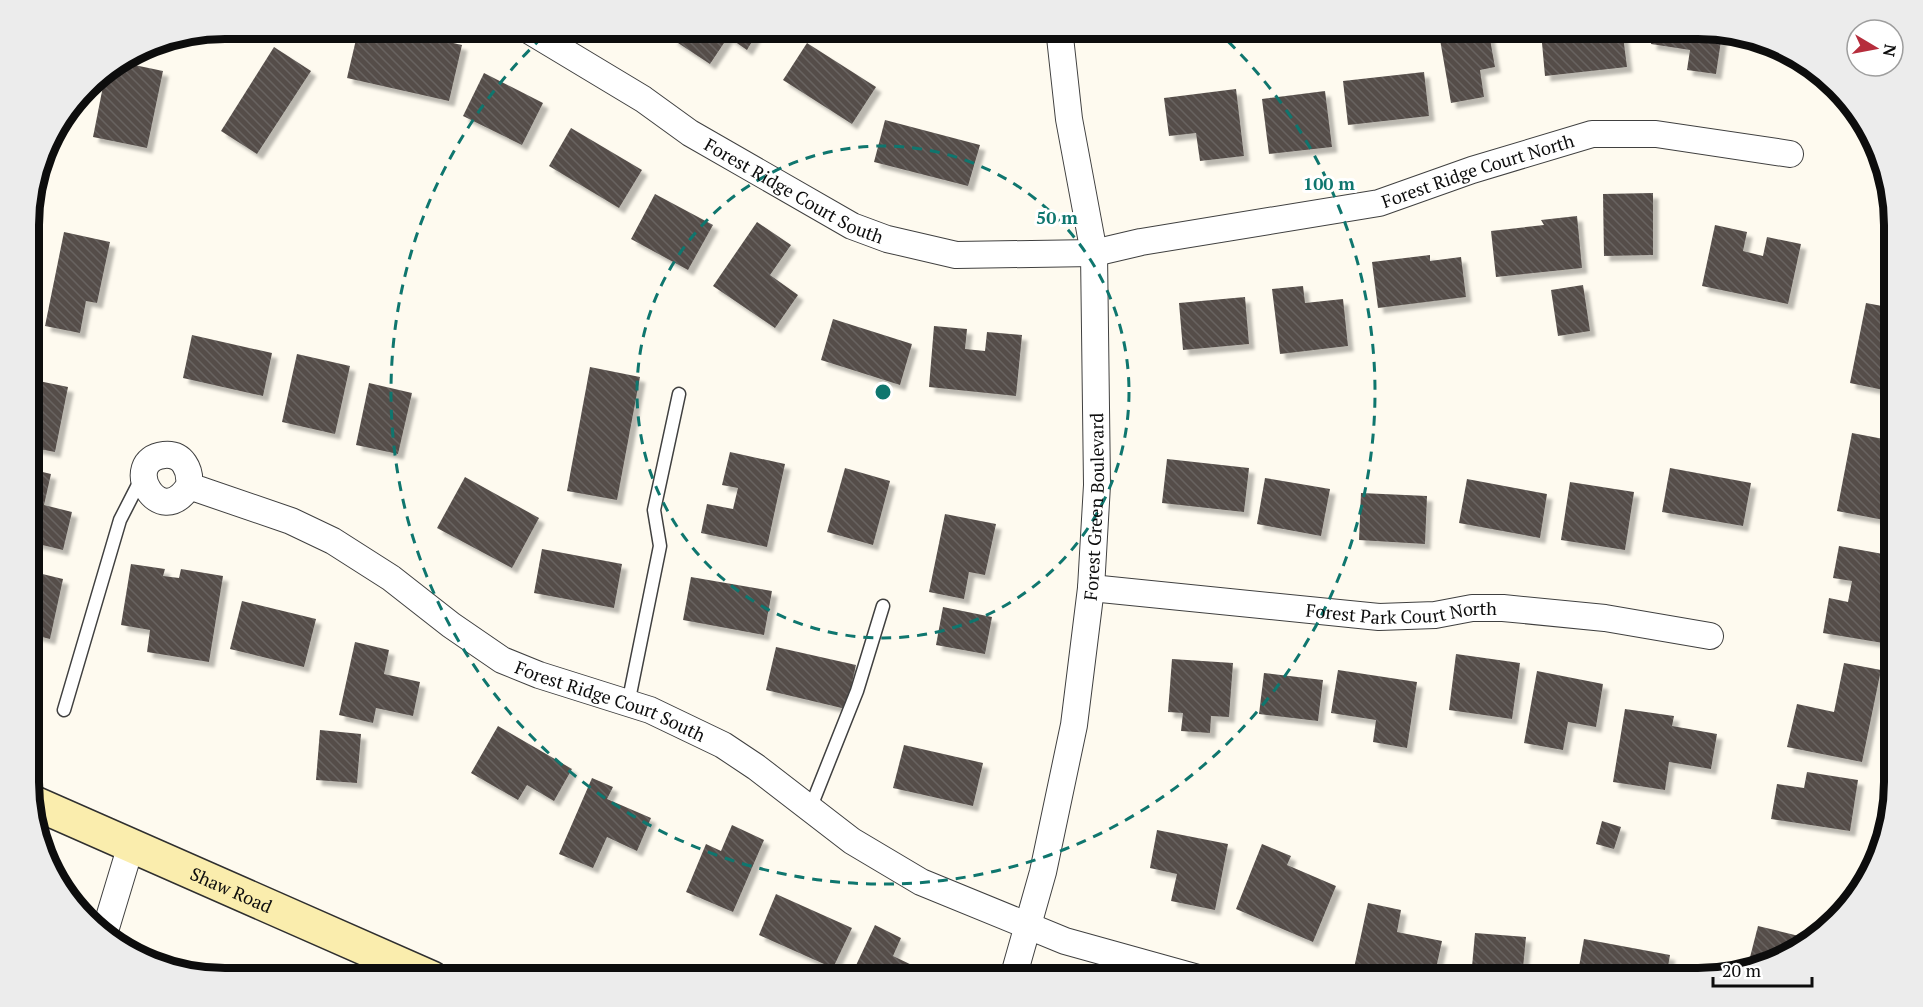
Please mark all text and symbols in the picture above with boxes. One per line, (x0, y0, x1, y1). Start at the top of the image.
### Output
north arrow (1845, 18, 1905, 78)
text: N (1878, 43, 1902, 58)
street label: Forest Ridge Court North (1378, 128, 1577, 213)
street label: Forest Ridge Court South (700, 132, 888, 249)
text: 100 m (1303, 171, 1355, 195)
text: 50 m (1036, 205, 1078, 229)
centre of rings (873, 382, 893, 402)
street label: Forest Green Boulevard (1078, 413, 1109, 602)
street label: Forest Park Court North (1305, 596, 1497, 629)
street label: Forest Ridge Court South (512, 655, 710, 747)
street label: Shaw Road (187, 861, 276, 918)
scale bar (1713, 950, 1812, 988)
text: 20 m (1722, 958, 1762, 982)

